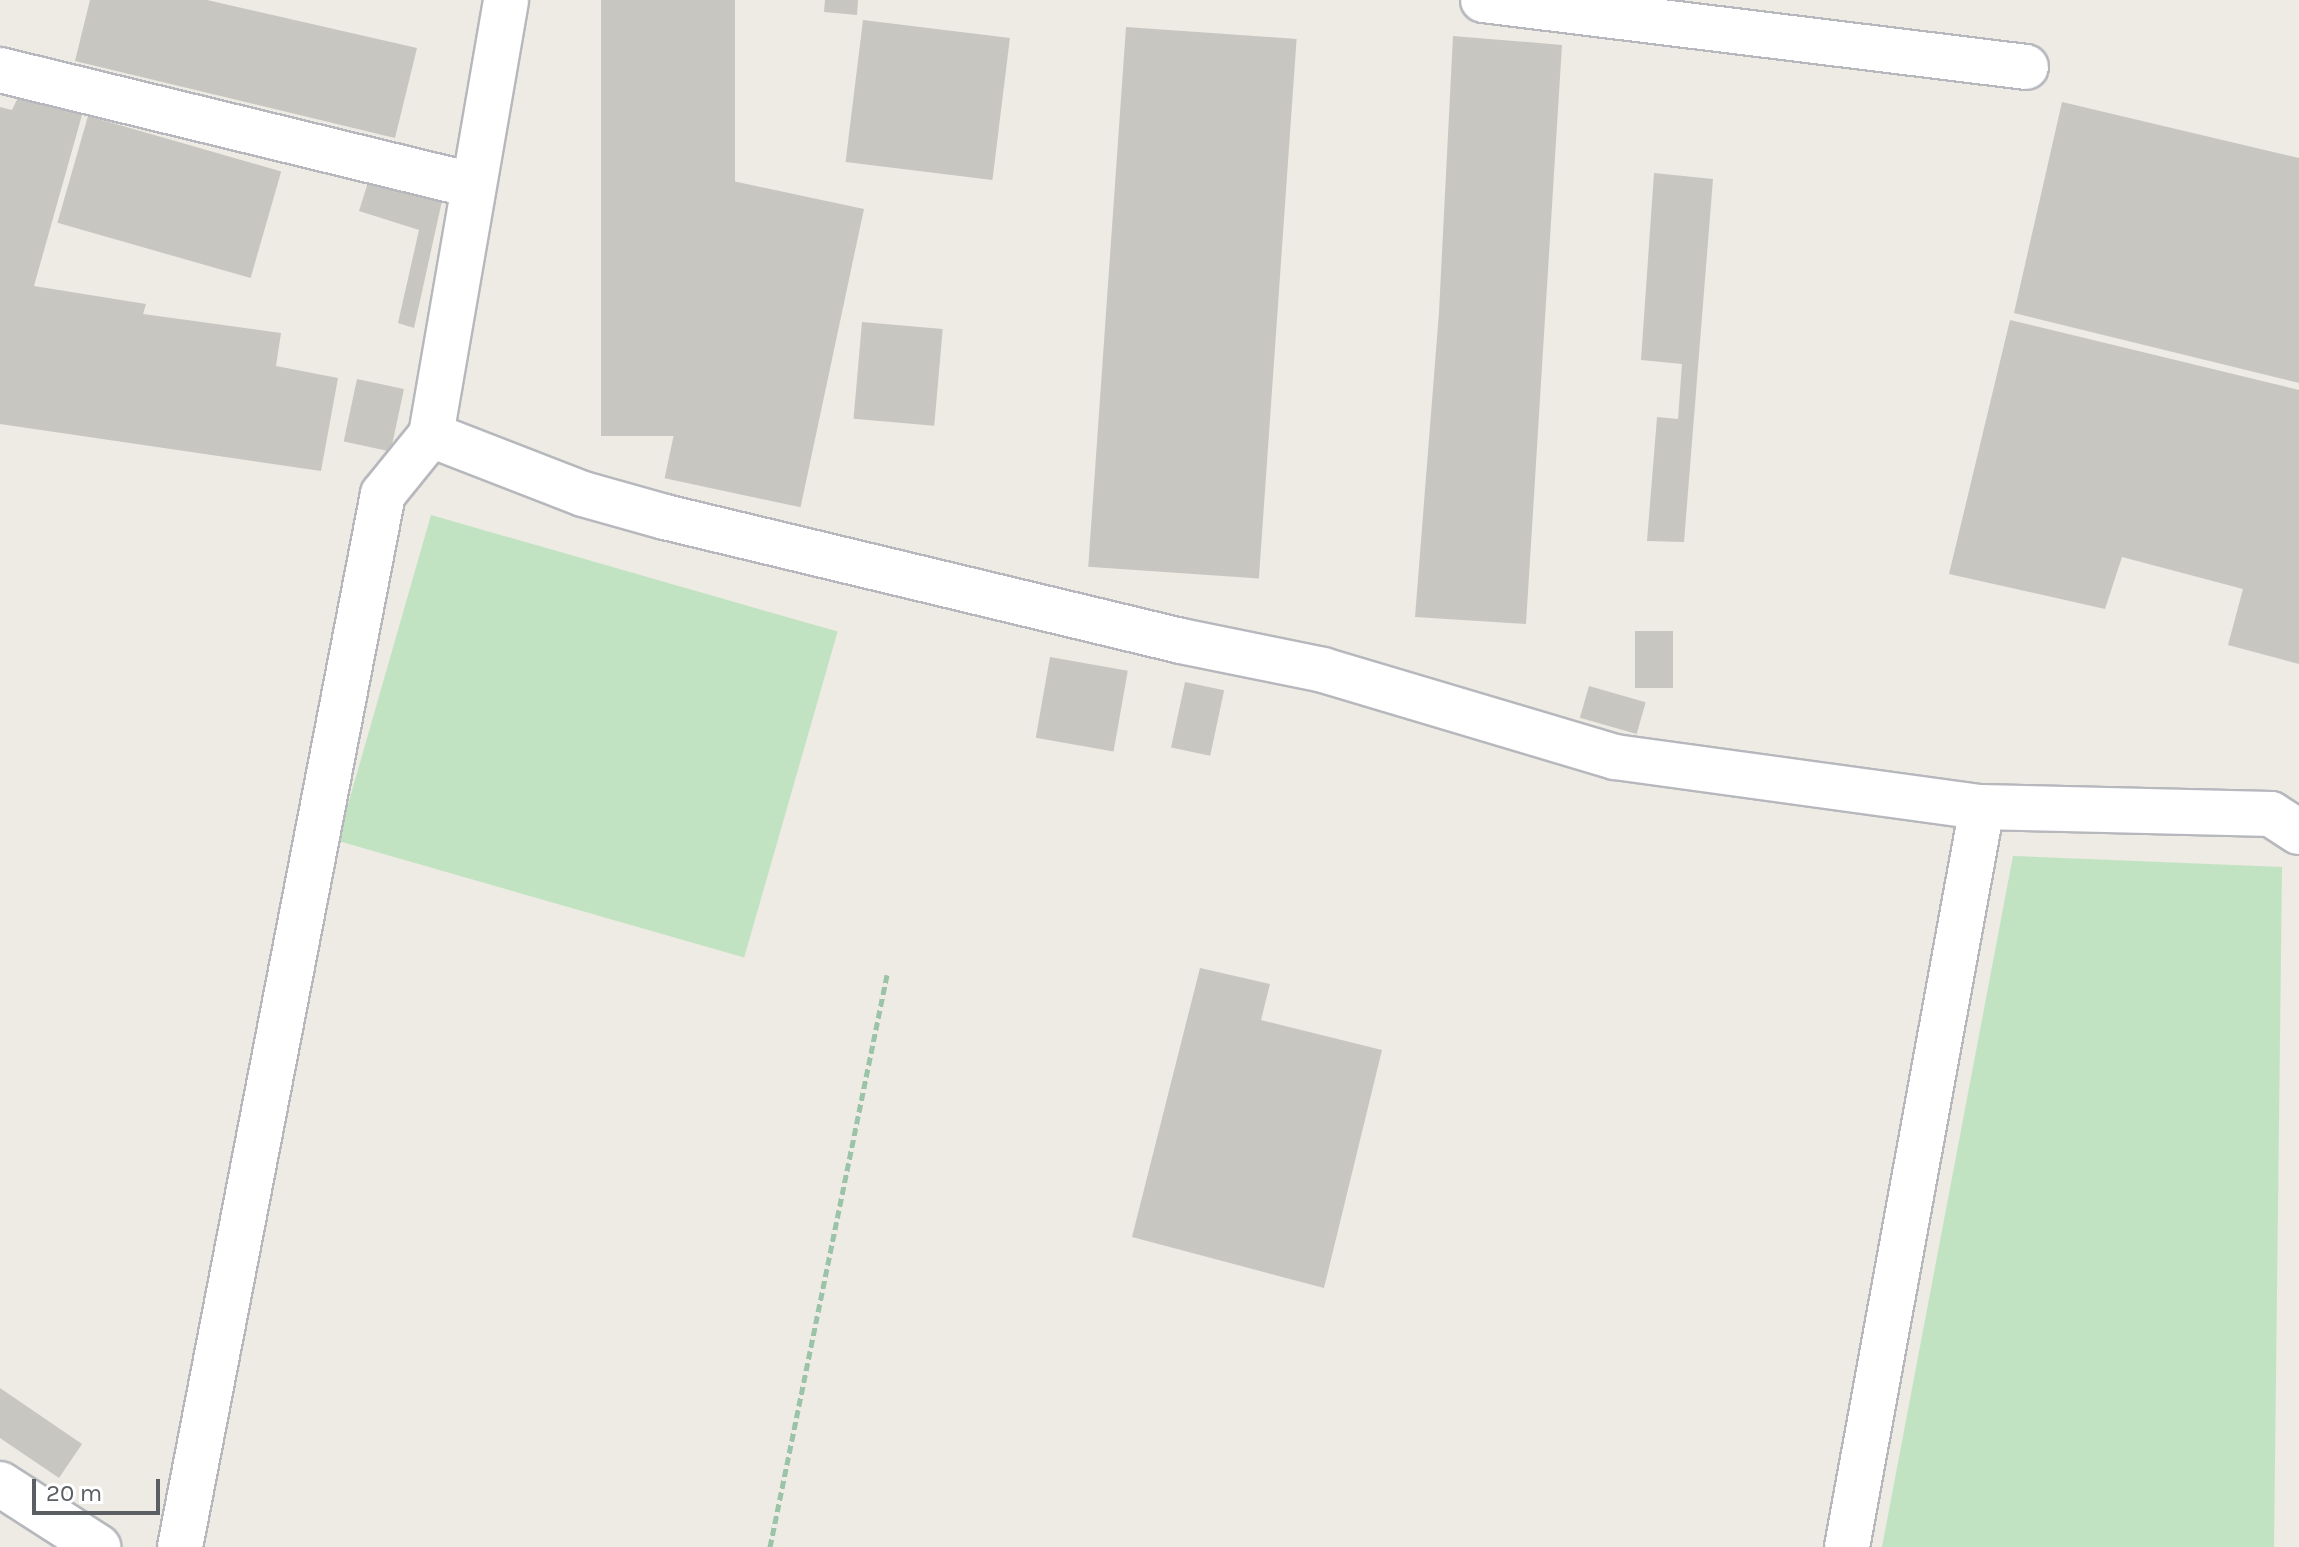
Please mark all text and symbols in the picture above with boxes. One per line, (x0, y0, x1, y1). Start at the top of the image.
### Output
scale bar (36, 1463, 164, 1513)
text: 20 m (46, 1479, 102, 1507)

